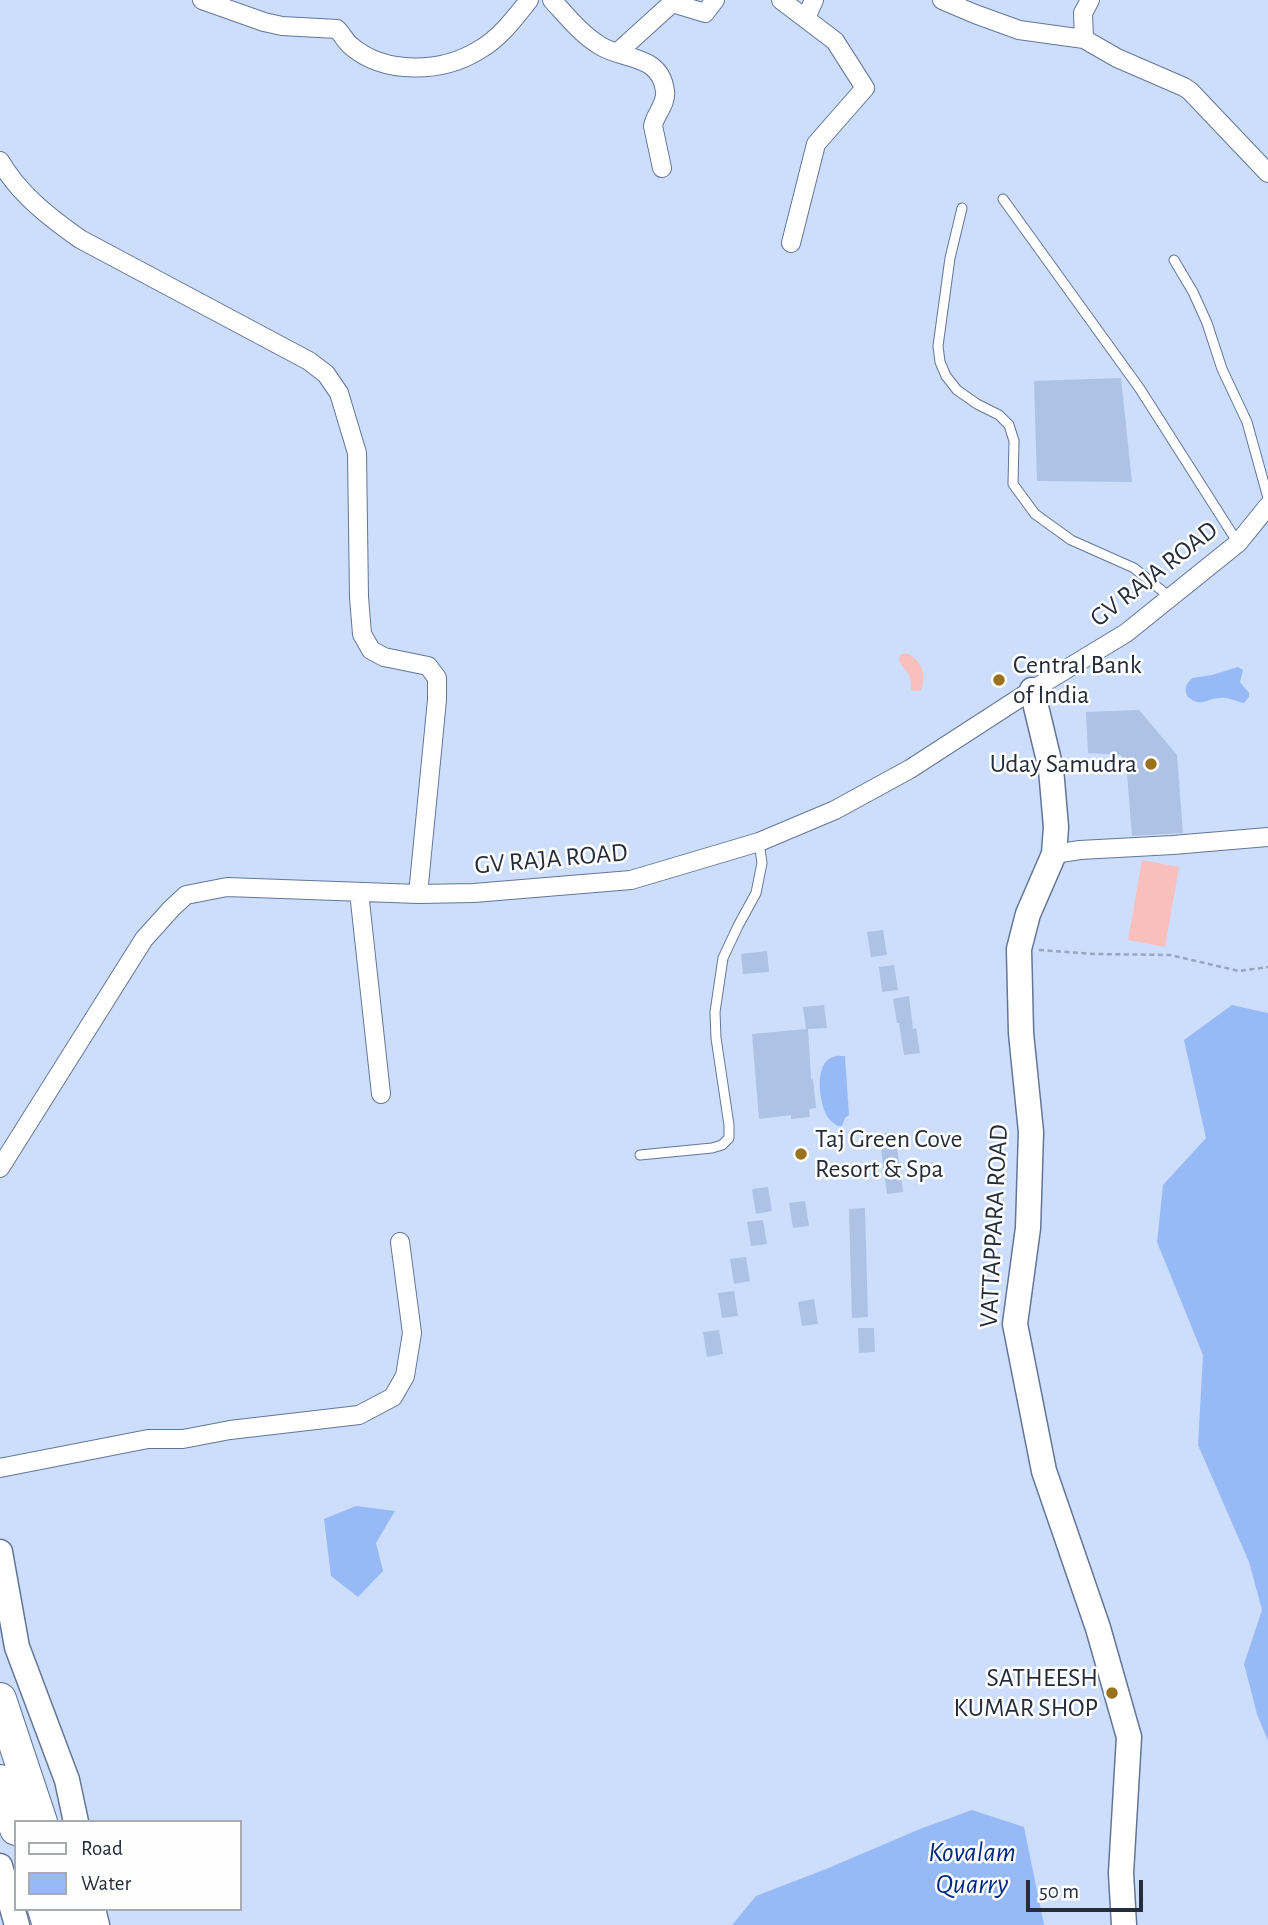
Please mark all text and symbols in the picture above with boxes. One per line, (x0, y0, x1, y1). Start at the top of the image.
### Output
street label: GV RAJA ROAD (1084, 514, 1224, 634)
place label: Central Bank of India (1013, 649, 1142, 710)
marker: Central Bank of India (991, 672, 1007, 688)
place label: Uday Samudra (990, 748, 1137, 780)
marker: Uday Samudra (1143, 756, 1159, 772)
street label: GV RAJA ROAD (473, 837, 629, 881)
place label: Taj Green Cove Resort & Spa (815, 1123, 962, 1184)
street label: VATTAPPARA ROAD (973, 1124, 1015, 1328)
marker: Taj Green Cove Resort & Spa (793, 1146, 809, 1162)
place label: SATHEESH KUMAR SHOP (954, 1662, 1098, 1724)
marker: SATHEESH KUMAR SHOP (1104, 1685, 1120, 1701)
legend (14, 1820, 242, 1911)
water label: Kovalam Quarry (928, 1836, 1016, 1902)
text: Road (81, 1838, 123, 1859)
scale bar (1030, 1866, 1147, 1910)
text: Water (81, 1873, 131, 1894)
text: 50 m (1039, 1881, 1079, 1902)

